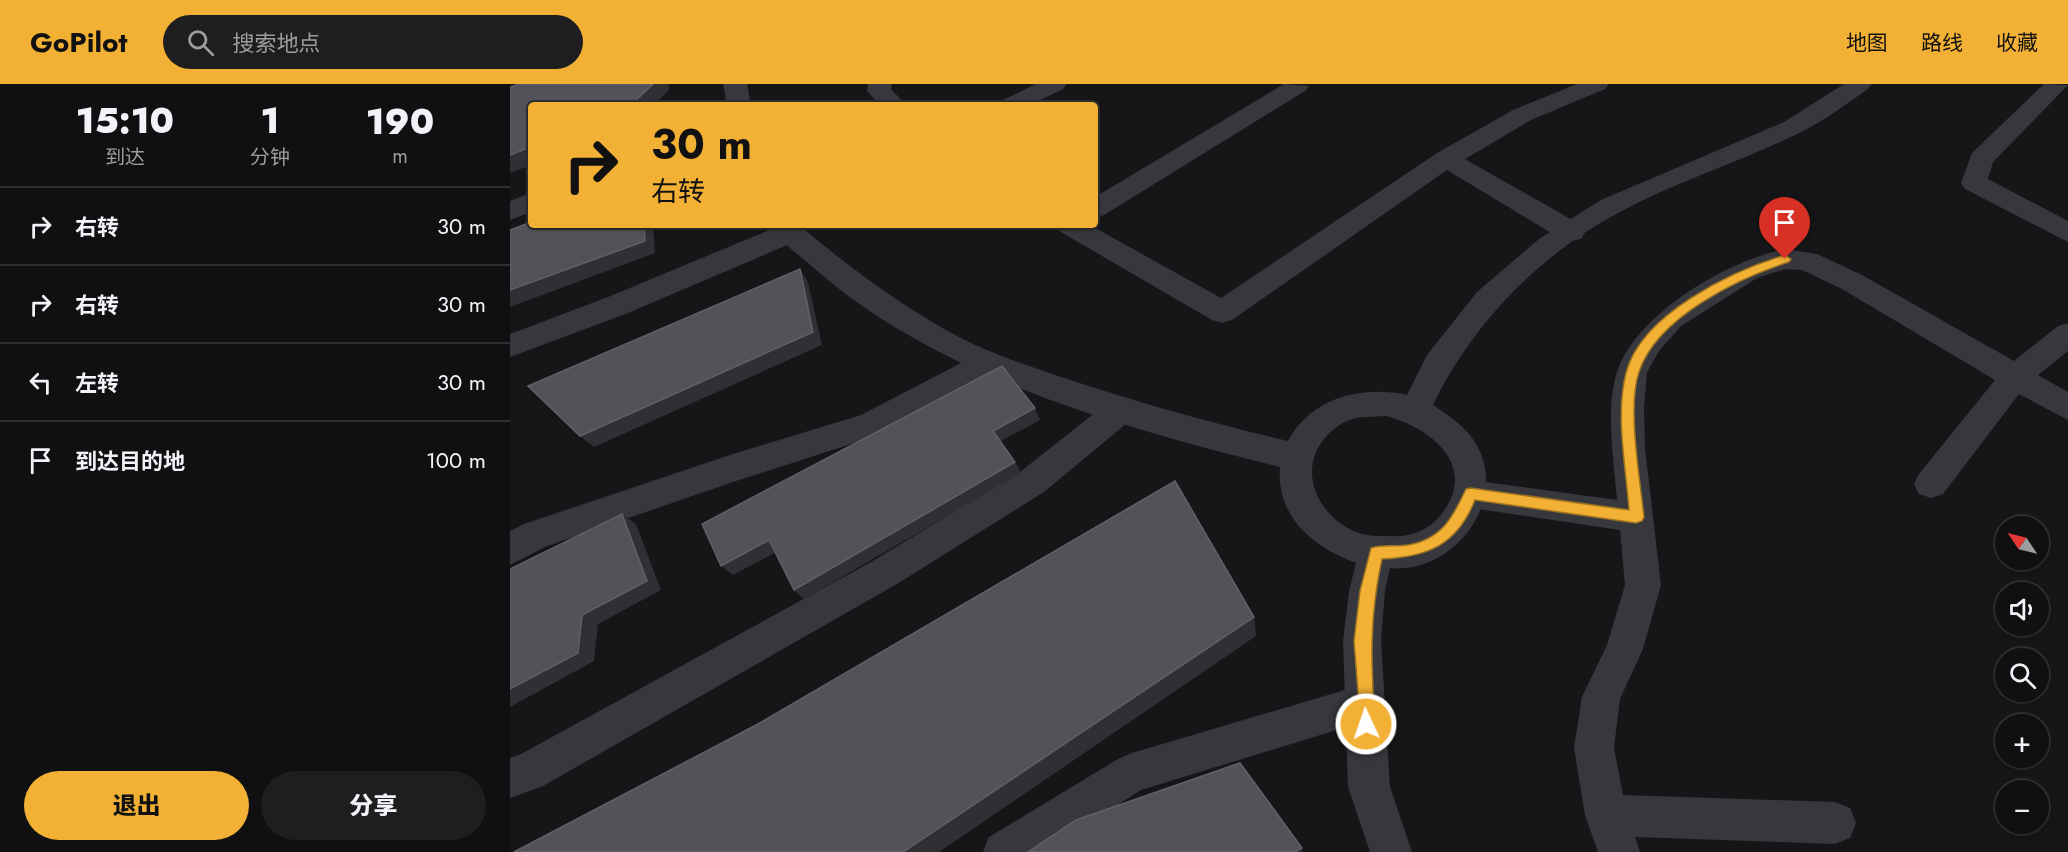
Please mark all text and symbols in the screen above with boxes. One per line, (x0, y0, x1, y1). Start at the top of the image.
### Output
search box (163, 15, 583, 69)
text: GoPilot (30, 22, 127, 63)
icon: search (184, 26, 217, 59)
text: 搜索地点 (232, 27, 320, 59)
text: 地图 (1846, 28, 1888, 58)
text: 路线 (1921, 28, 1963, 58)
text: 收藏 (1996, 28, 2038, 58)
text: 15:10 (76, 94, 174, 146)
text: 1 (260, 94, 279, 146)
text: 190 (366, 95, 434, 147)
text: 30 m (651, 114, 752, 175)
icon: right (552, 126, 630, 204)
text: m (392, 142, 408, 171)
text: 到达 (105, 143, 145, 172)
text: 分钟 (250, 143, 290, 172)
text: 右转 (651, 172, 705, 211)
pin (1759, 197, 1810, 259)
icon: arrive (1768, 206, 1801, 239)
icon: right (24, 210, 57, 243)
text: 30 m (437, 210, 486, 242)
text: 右转 (75, 211, 119, 243)
icon: right (24, 288, 57, 321)
text: 30 m (437, 288, 486, 320)
text: 右转 (75, 289, 119, 321)
icon: left (24, 366, 57, 399)
text: 30 m (437, 366, 486, 398)
text: 左转 (75, 367, 119, 399)
icon: arrive (24, 444, 57, 477)
text: 100 m (426, 444, 486, 476)
text: 到达目的地 (75, 445, 185, 477)
north arrow (1995, 516, 2049, 570)
map controls (1995, 516, 2049, 834)
button: sound (1995, 582, 2049, 636)
button: search (1995, 648, 2049, 702)
position arrow (1334, 692, 1398, 756)
button: + (1995, 714, 2049, 768)
button: 退出 (24, 771, 249, 840)
button: 分享 (261, 771, 486, 840)
button: − (1995, 780, 2049, 834)

